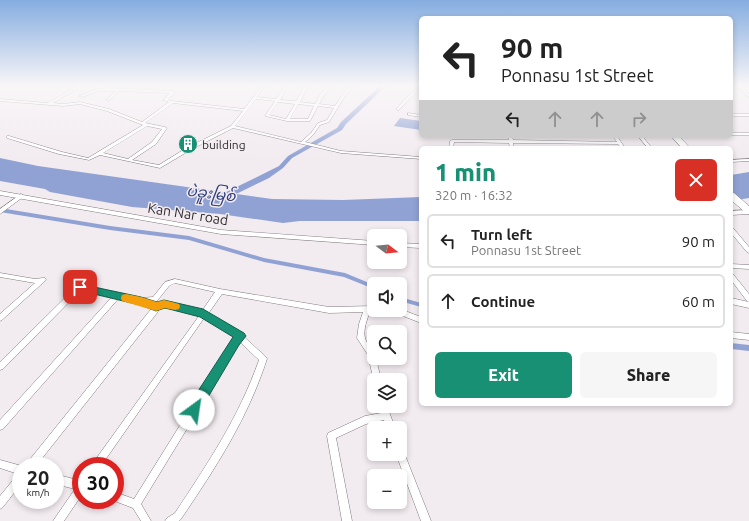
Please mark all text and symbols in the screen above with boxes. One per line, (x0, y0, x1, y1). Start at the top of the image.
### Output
icon: left (435, 32, 487, 84)
text: 90 m (501, 32, 563, 63)
text: Ponnasu 1st Street (501, 65, 654, 85)
icon: left (502, 108, 524, 130)
icon: ahead (544, 108, 566, 130)
icon: ahead (586, 108, 608, 130)
icon: right (628, 108, 650, 130)
building icon: building (177, 133, 199, 155)
place label: building (202, 138, 246, 151)
text: 1 min (435, 159, 496, 186)
button: close (675, 159, 717, 201)
water label: ပဲခူးမြစ် (185, 180, 238, 209)
text: 320 m · 16:32 (435, 188, 513, 202)
street label: Kan Nar road (147, 200, 229, 228)
text: Turn left (471, 226, 532, 243)
north arrow (367, 229, 407, 269)
map controls (367, 229, 407, 509)
icon: left (437, 230, 459, 252)
text: 90 m (682, 233, 715, 250)
text: Ponnasu 1st Street (471, 243, 581, 257)
pin (63, 270, 97, 304)
icon: arrive (69, 276, 91, 298)
button: sound (367, 277, 407, 317)
icon: ahead (437, 290, 459, 312)
text: Continue (471, 293, 535, 310)
text: 60 m (682, 293, 715, 310)
button: search (367, 325, 407, 365)
button: Exit (435, 352, 572, 398)
button: Share (580, 352, 717, 398)
button: layers (367, 373, 407, 413)
position arrow (173, 389, 215, 431)
button: + (367, 421, 407, 461)
speed limit sign: 30 (72, 457, 124, 509)
text: 20 (27, 466, 49, 489)
button: − (367, 469, 407, 509)
text: km/h (26, 487, 50, 498)

